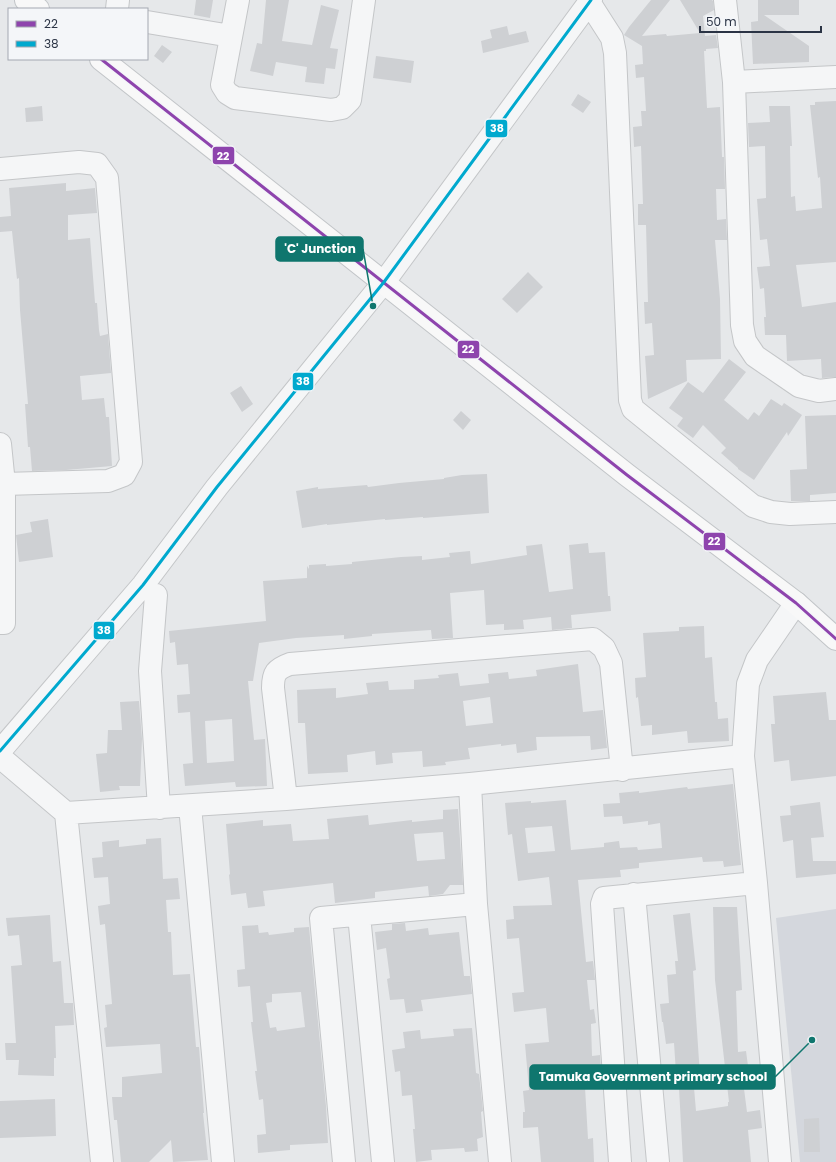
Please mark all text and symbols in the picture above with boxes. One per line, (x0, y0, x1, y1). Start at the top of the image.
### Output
legend (8, 8, 148, 60)
scale bar (700, 8, 821, 34)
text: 50 m (706, 13, 737, 30)
text: 22 (44, 15, 58, 32)
text: 38 (44, 35, 59, 52)
line badge: 38 (485, 119, 508, 138)
text: 38 (490, 120, 504, 136)
line badge: 22 (212, 146, 235, 165)
text: 22 (217, 148, 229, 164)
callout: 'C' Junction (276, 237, 363, 261)
text: 'C' Junction (284, 240, 356, 257)
line badge: 22 (457, 340, 480, 359)
text: 22 (462, 341, 474, 357)
line badge: 38 (292, 372, 314, 391)
text: 38 (296, 373, 310, 389)
line badge: 22 (703, 532, 726, 551)
text: 22 (708, 533, 720, 549)
line badge: 38 (93, 621, 115, 640)
text: 38 (97, 622, 111, 638)
callout: Tamuka Government primary school (530, 1065, 775, 1089)
text: Tamuka Government primary school (539, 1068, 767, 1085)

